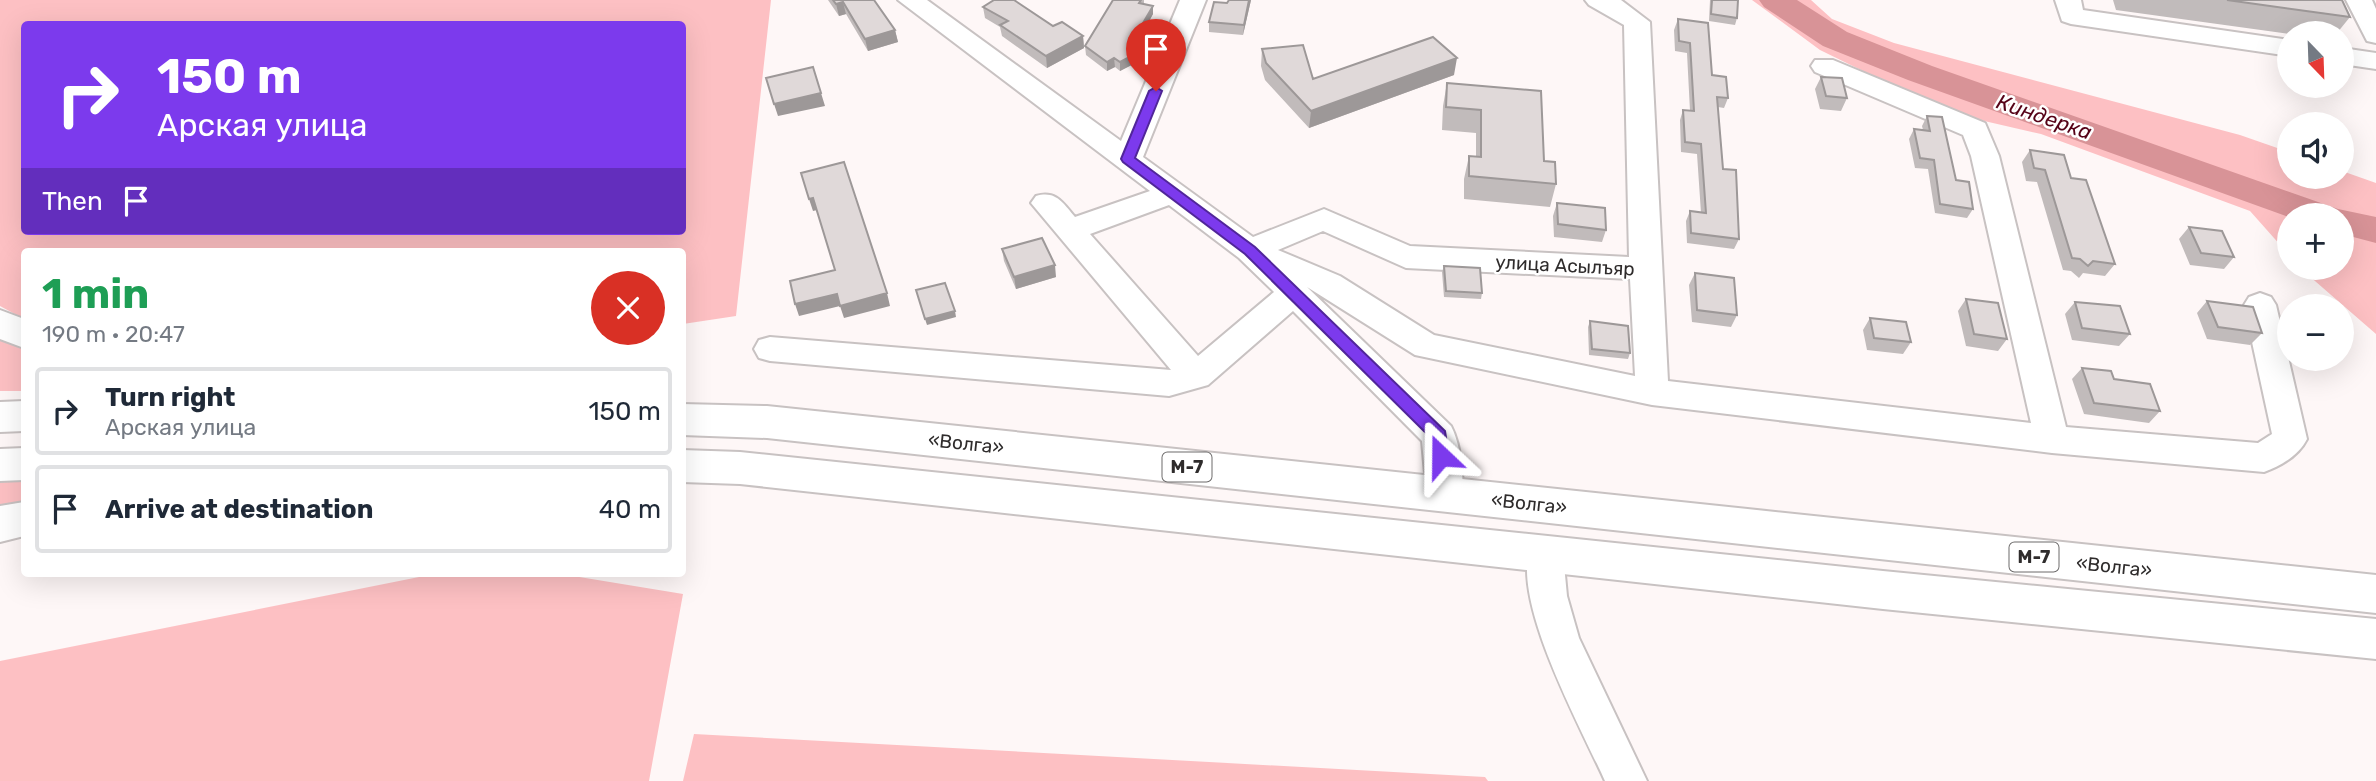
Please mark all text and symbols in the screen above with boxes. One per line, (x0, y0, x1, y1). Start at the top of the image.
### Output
pin (1126, 19, 1186, 91)
north arrow (2277, 21, 2354, 98)
map controls (2277, 21, 2354, 371)
icon: arrive (1137, 30, 1175, 68)
text: 150 m (157, 47, 302, 105)
icon: right (42, 49, 133, 140)
water label: Киндерка (1993, 89, 2095, 144)
text: Арская улица (157, 106, 367, 144)
button: sound (2277, 112, 2354, 189)
icon: arrive (117, 182, 155, 220)
text: Then (42, 186, 103, 217)
button: + (2277, 203, 2354, 280)
street label: улица Асылъяр (1495, 250, 1635, 281)
text: 1 min (42, 269, 149, 319)
button: close (591, 271, 665, 345)
button: − (2277, 294, 2354, 371)
text: 190 m · 20:47 (42, 320, 185, 348)
text: Turn right (105, 382, 235, 413)
icon: right (46, 392, 84, 430)
text: 150 m (588, 396, 661, 427)
text: Арская улица (105, 413, 256, 441)
position arrow (1404, 419, 1478, 493)
street label: «Волга» (927, 428, 1005, 459)
road number: М-7 (1162, 452, 1212, 481)
street label: «Волга» (1490, 488, 1568, 519)
icon: arrive (46, 490, 84, 528)
text: Arrive at destination (105, 494, 373, 525)
text: 40 m (599, 494, 661, 525)
road number: М-7 (2010, 542, 2058, 572)
street label: «Волга» (2075, 551, 2153, 582)

